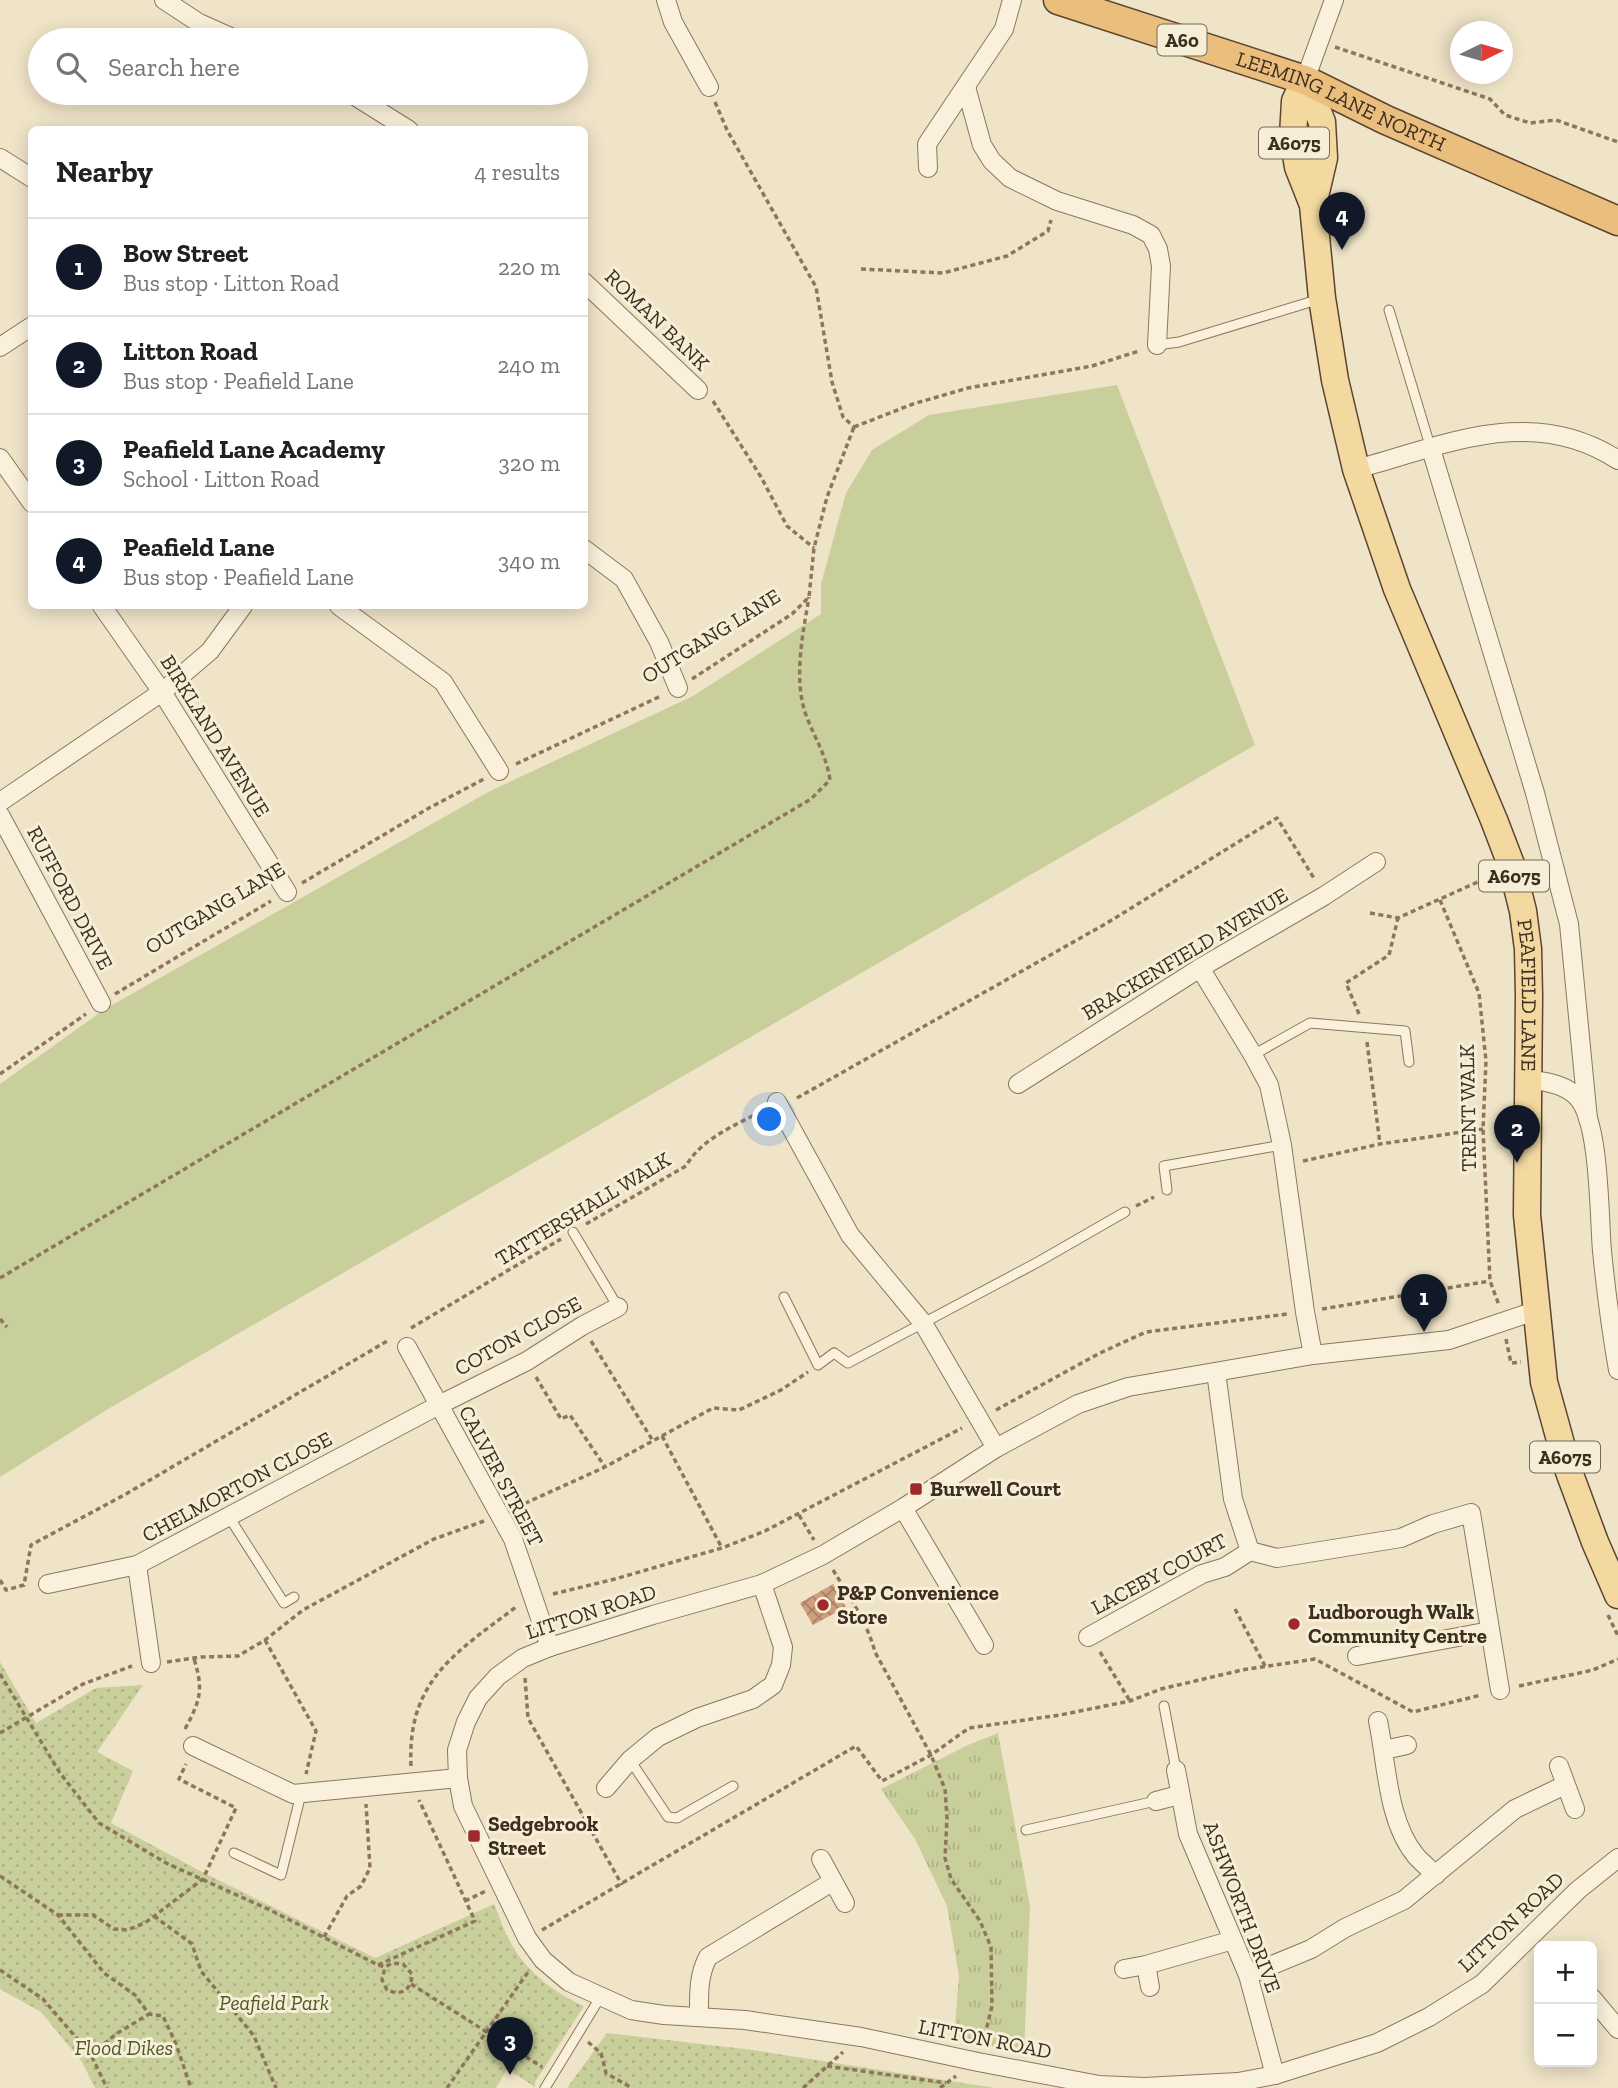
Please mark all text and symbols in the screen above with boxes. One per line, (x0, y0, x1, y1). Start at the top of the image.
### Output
north arrow (1450, 21, 1513, 84)
road number: A60 (1158, 24, 1206, 56)
search box (28, 28, 588, 105)
street label: LEEMING LANE NORTH (1233, 46, 1450, 157)
icon: search (52, 48, 90, 86)
text: Search here (108, 51, 240, 83)
road number: A6075 (1259, 127, 1329, 158)
text: Nearby (56, 154, 153, 190)
text: 4 results (474, 158, 560, 186)
pin: 4 (1319, 192, 1365, 250)
text: Bow Street (123, 237, 248, 269)
text: 1 (74, 253, 84, 281)
text: 220 m (498, 253, 560, 281)
street label: ROMAN BANK (600, 264, 715, 376)
text: Bus stop · Litton Road (123, 269, 339, 297)
text: Litton Road (123, 335, 258, 367)
text: 2 (73, 351, 85, 379)
text: 240 m (497, 351, 560, 379)
text: Bus stop · Peafield Lane (123, 367, 354, 395)
text: Peafield Lane Academy (123, 433, 385, 465)
text: 3 (73, 449, 85, 477)
text: 320 m (499, 449, 560, 477)
text: School · Litton Road (123, 465, 320, 493)
text: Peafield Lane (123, 531, 275, 563)
text: 4 (72, 547, 86, 575)
text: 340 m (498, 547, 560, 575)
text: Bus stop · Peafield Lane (123, 563, 354, 591)
street label: OUTGANG LANE (637, 583, 785, 688)
street label: BIRKLAND AVENUE (155, 650, 275, 821)
street label: RUFFORD DRIVE (22, 822, 119, 974)
street label: OUTGANG LANE (140, 856, 289, 959)
road number: A6075 (1479, 860, 1549, 891)
street label: BRACKENFIELD AVENUE (1077, 882, 1292, 1025)
street label: PEAFIELD LANE (1512, 917, 1542, 1072)
street label: TRENT WALK (1454, 1044, 1481, 1172)
your location (752, 1102, 786, 1136)
pin: 2 (1494, 1105, 1540, 1163)
street label: TATTERSHALL WALK (491, 1146, 675, 1271)
pin: 1 (1401, 1274, 1447, 1332)
street label: COTON CLOSE (450, 1290, 585, 1381)
street label: CALVER STREET (454, 1401, 549, 1550)
street label: CHELMORTON CLOSE (138, 1426, 336, 1547)
road number: A6075 (1530, 1442, 1600, 1472)
place label: Burwell Court (930, 1476, 1061, 1501)
marker: Burwell Court (908, 1481, 924, 1497)
street label: LACEBY COURT (1087, 1527, 1231, 1620)
street label: LITTON ROAD (523, 1579, 659, 1644)
place label: P&P Convenience Store (837, 1580, 999, 1629)
marker: P&P Convenience Store (815, 1597, 831, 1613)
place label: Ludborough Walk Community Centre (1308, 1599, 1487, 1648)
marker: Ludborough Walk Community Centre (1286, 1616, 1302, 1632)
place label: Sedgebrook Street (488, 1811, 599, 1860)
street label: ASHWORTH DRIVE (1198, 1818, 1287, 1996)
marker: Sedgebrook Street (466, 1828, 482, 1844)
street label: LITTON ROAD (1453, 1866, 1569, 1977)
map controls (1534, 1941, 1597, 2067)
button: + (1534, 1941, 1597, 2004)
park label: Peafield Park (219, 1990, 329, 2015)
button: − (1534, 2004, 1597, 2067)
street label: LITTON ROAD (916, 2013, 1054, 2064)
pin: 3 (487, 2017, 533, 2075)
park label: Flood Dikes (75, 2035, 173, 2060)

